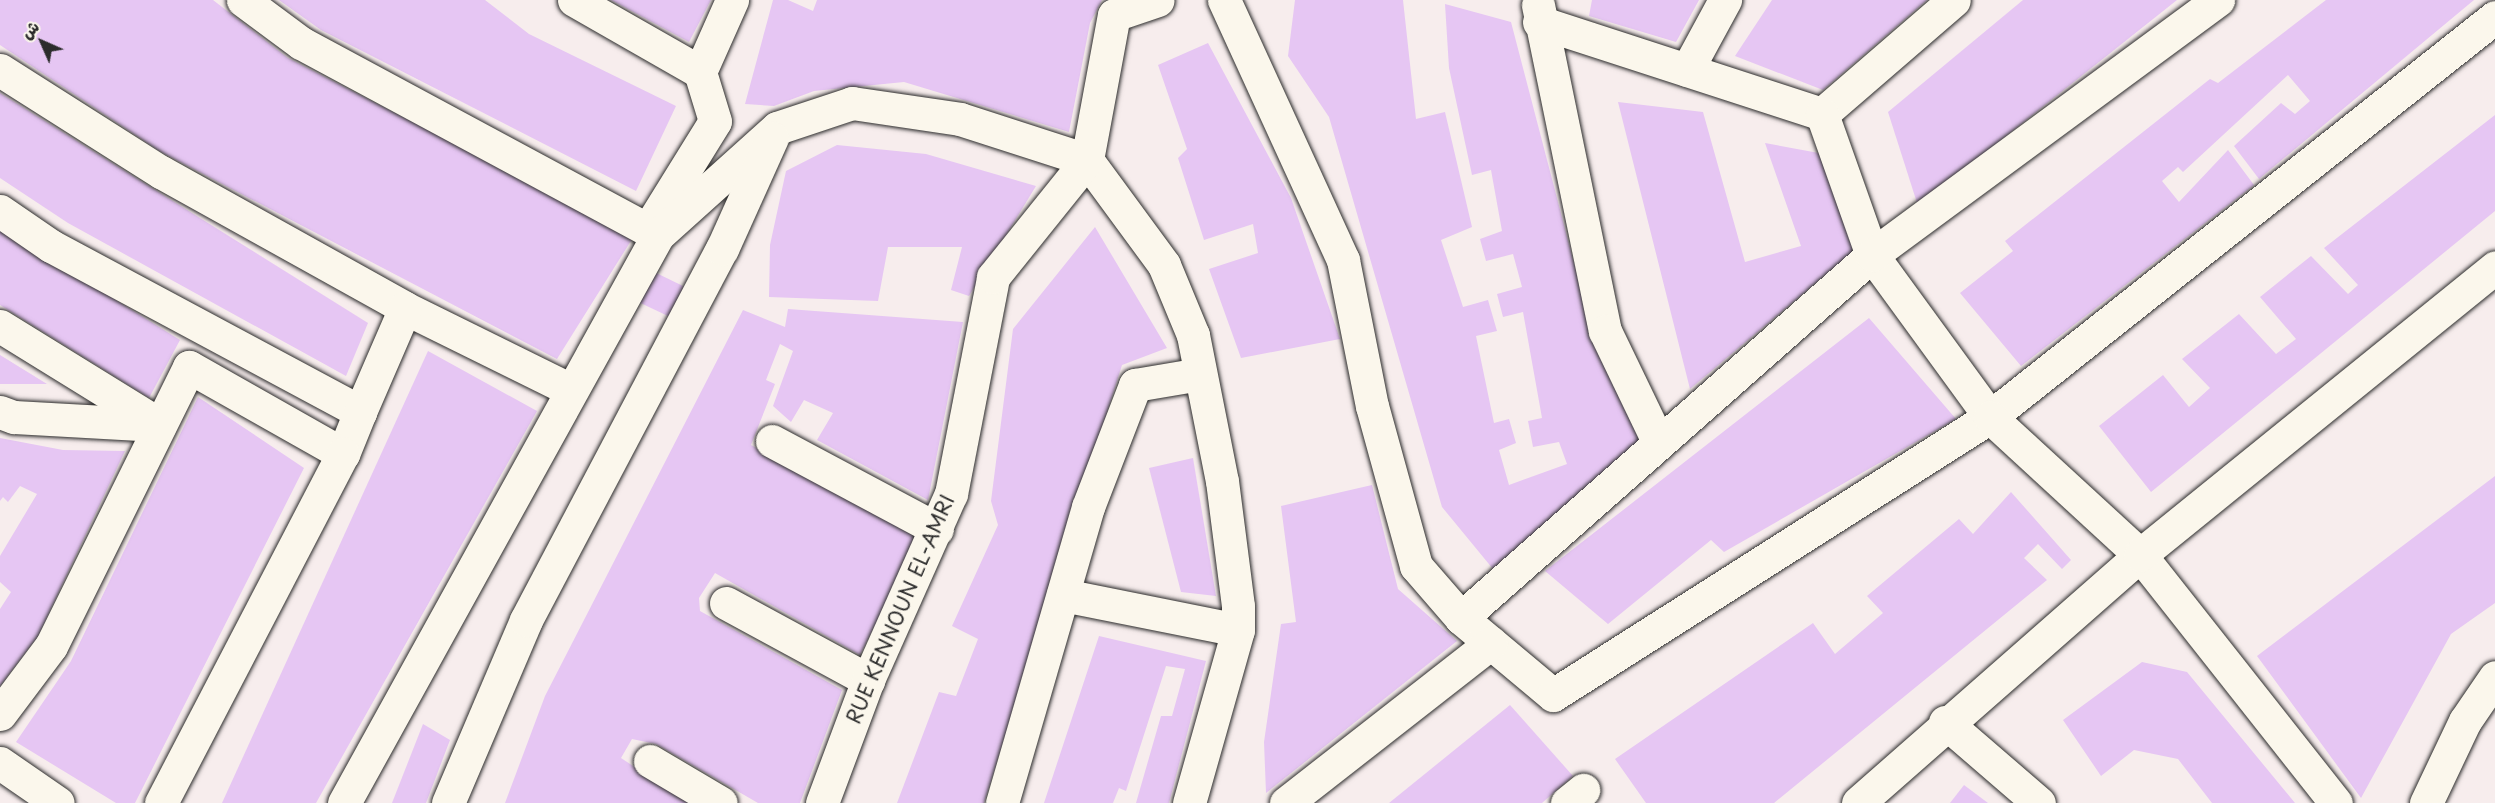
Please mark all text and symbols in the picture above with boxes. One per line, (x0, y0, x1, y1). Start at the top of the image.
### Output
north arrow (12, 12, 72, 72)
text: ش (15, 15, 44, 44)
street label: RUE KENNOUN EL-AMRI (840, 490, 960, 728)

